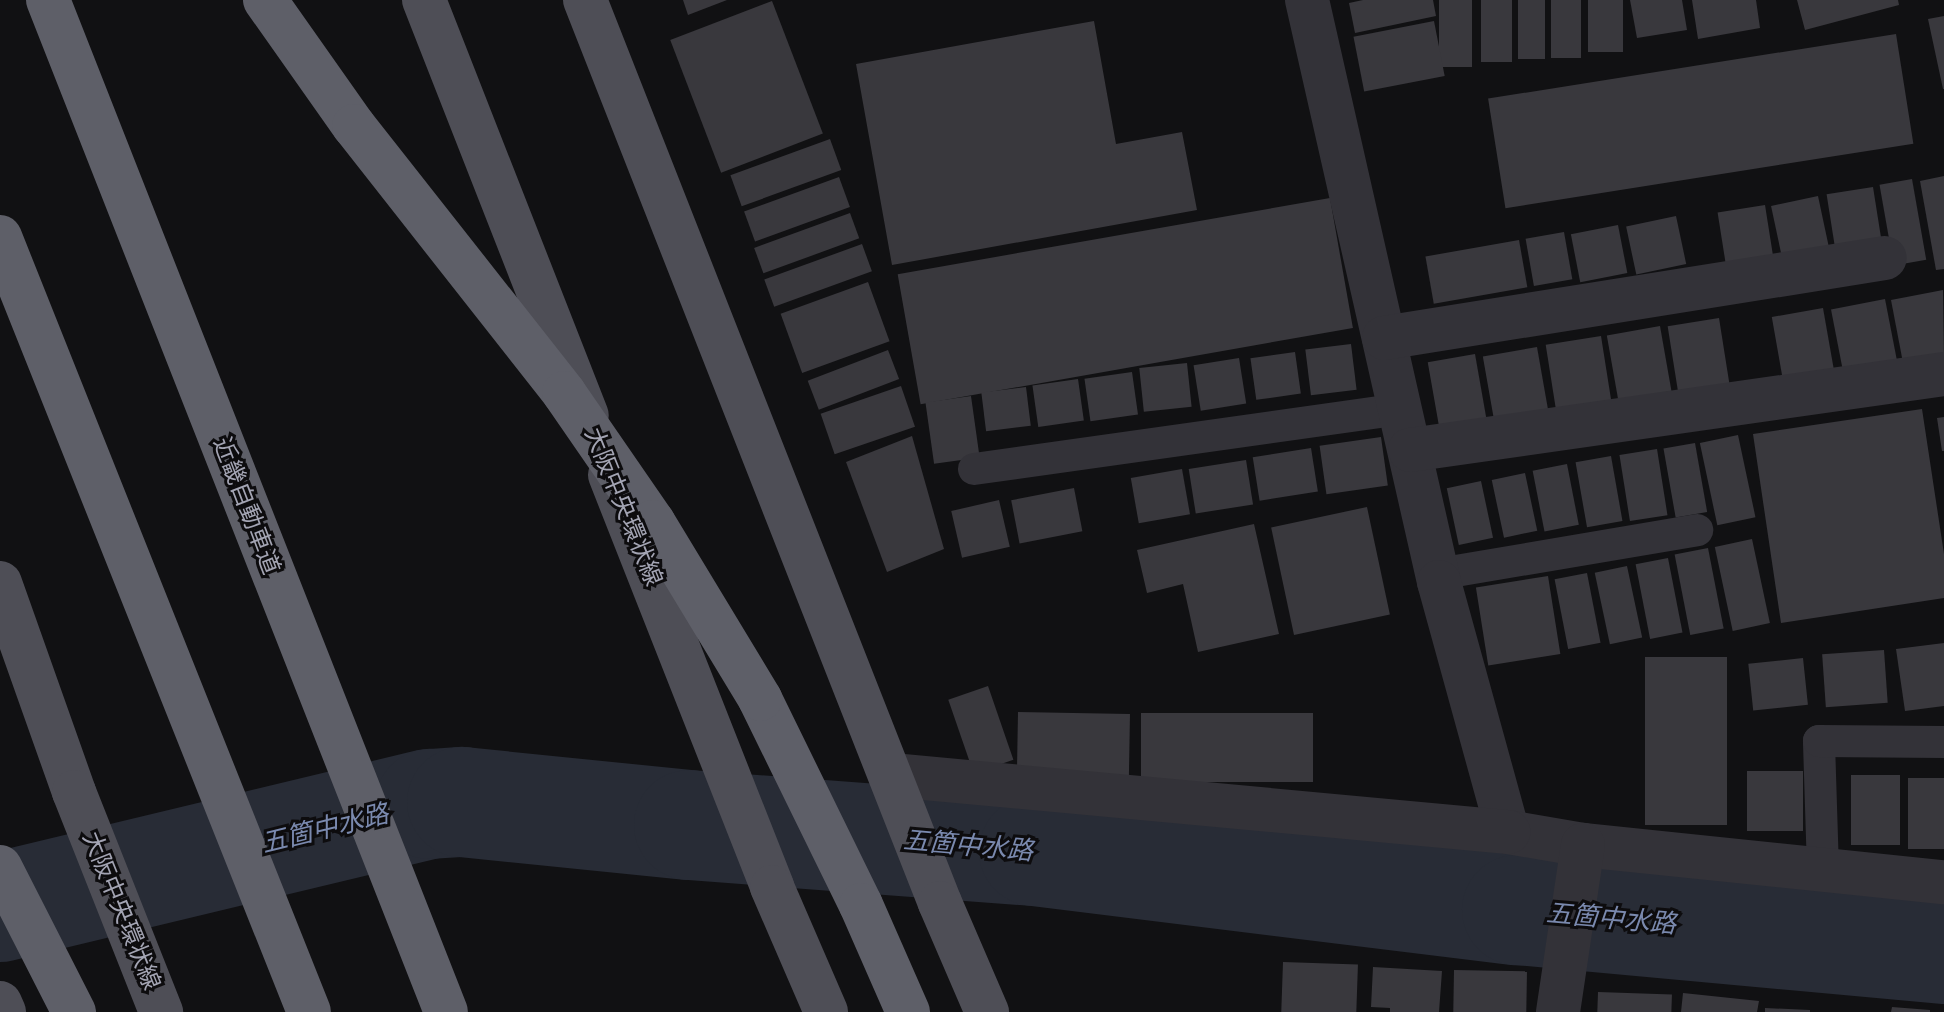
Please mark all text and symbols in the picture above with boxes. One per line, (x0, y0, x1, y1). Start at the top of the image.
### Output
street label: 大阪中央環状線 (578, 424, 668, 590)
street label: 近畿自動車道 (207, 434, 285, 578)
water label: 五箇中水路 (258, 798, 392, 860)
water label: 五箇中水路 (902, 825, 1034, 867)
street label: 大阪中央環状線 (76, 828, 166, 994)
water label: 五箇中水路 (1545, 898, 1677, 940)

